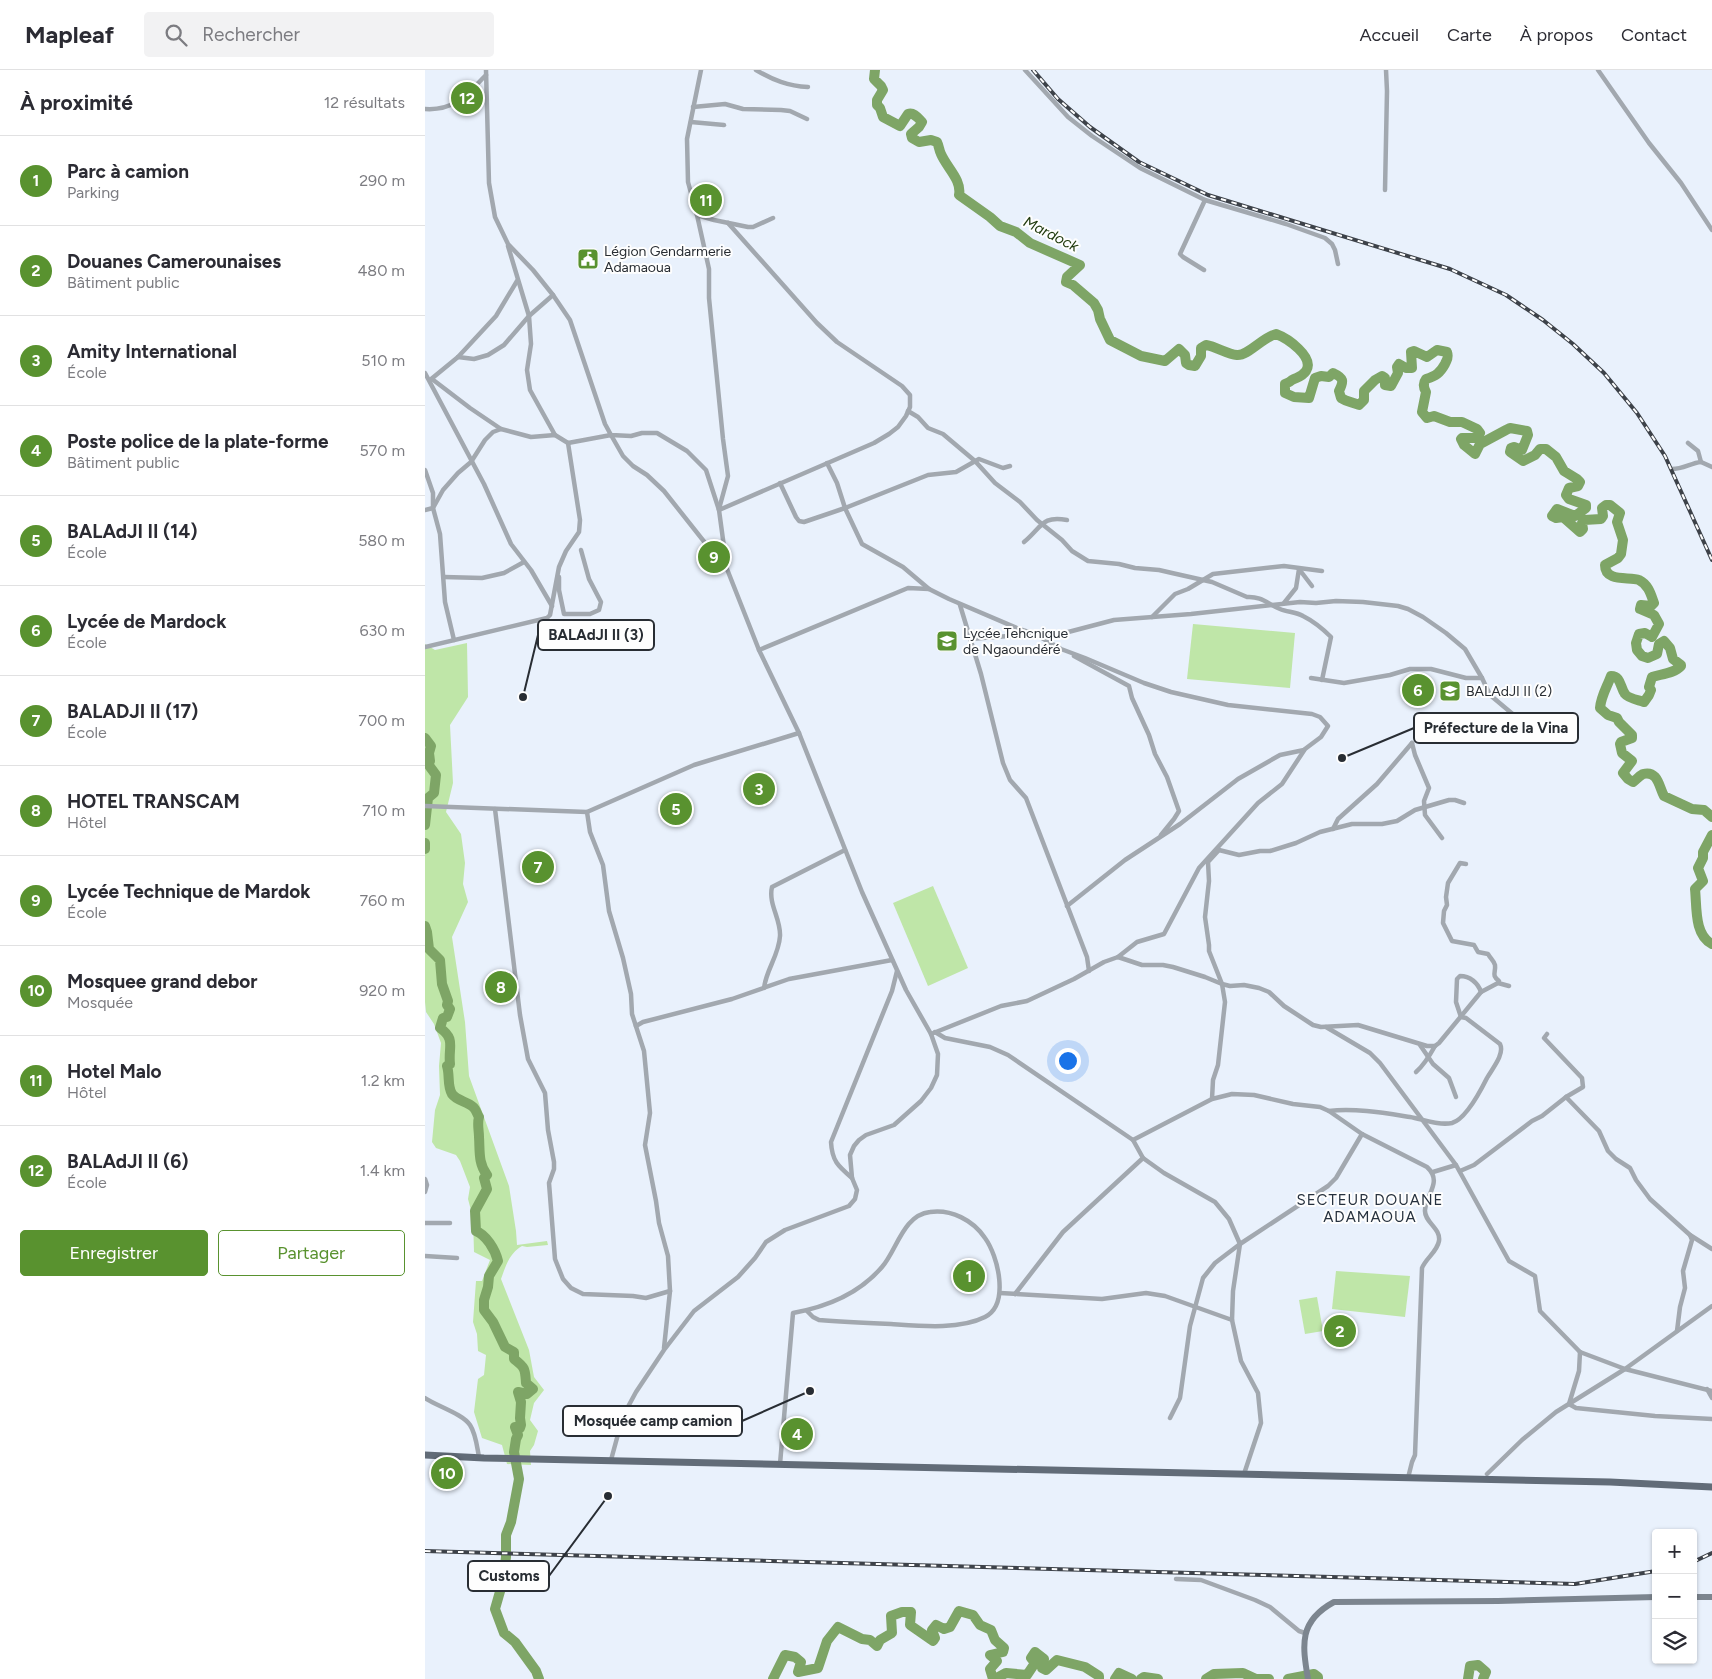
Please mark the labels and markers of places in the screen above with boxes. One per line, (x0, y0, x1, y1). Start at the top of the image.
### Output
pin: 12 (451, 79, 483, 117)
pin: 11 (690, 181, 722, 219)
place label: Légion Gendarmerie Adamaoua (604, 243, 732, 276)
public building icon: Légion Gendarmerie Adamaoua (576, 247, 600, 271)
pin: 9 (698, 538, 730, 576)
callout: BALAdJI II (3) (538, 620, 654, 650)
place label: Lycée Tehcnique de Ngaoundéré (963, 625, 1069, 658)
school or university icon: Lycée Tehcnique de Ngaoundéré (935, 629, 959, 653)
pin: 6 (1402, 671, 1434, 709)
school or university icon: BALAdJI II (2) (1438, 679, 1462, 703)
place label: BALAdJI II (2) (1466, 683, 1552, 700)
callout: Préfecture de la Vina (1414, 713, 1578, 743)
pin: 3 (743, 770, 775, 808)
pin: 5 (660, 790, 692, 828)
pin: 7 (522, 848, 554, 886)
pin: 8 (485, 968, 517, 1006)
pin: 1 (953, 1257, 985, 1295)
pin: 2 (1324, 1312, 1356, 1350)
callout: Mosquée camp camion (563, 1406, 742, 1436)
pin: 4 (781, 1415, 813, 1453)
pin: 10 (431, 1454, 463, 1492)
callout: Customs (468, 1561, 549, 1591)

